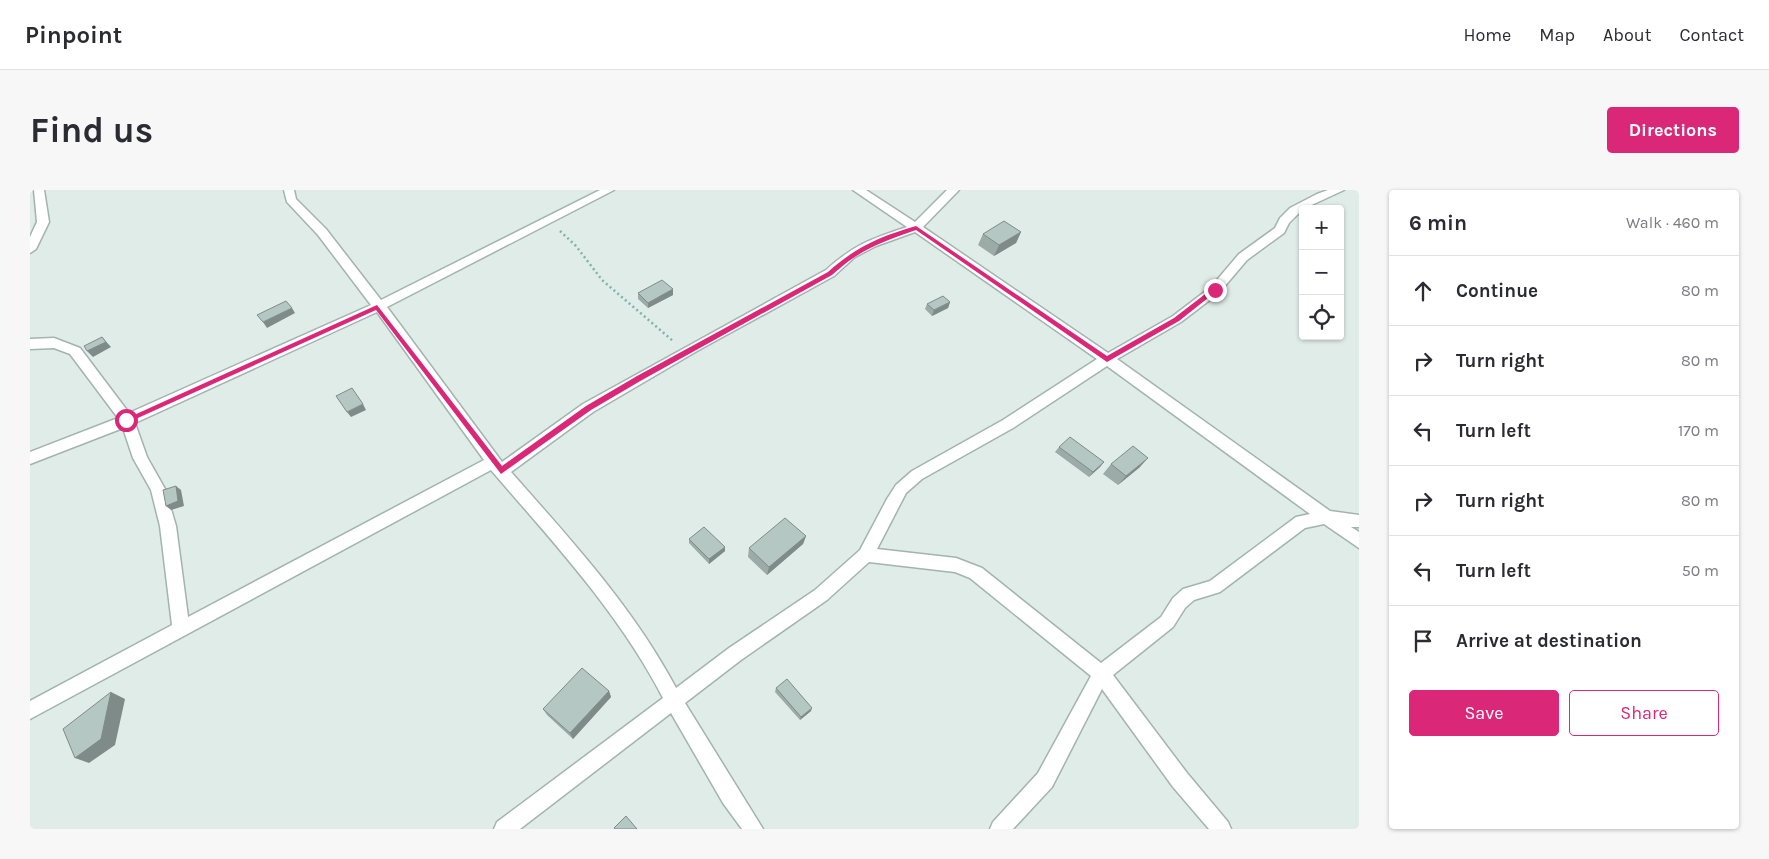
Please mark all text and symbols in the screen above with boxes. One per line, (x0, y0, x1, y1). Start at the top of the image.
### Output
text: Pinpoint (25, 21, 122, 49)
text: Home (1463, 24, 1511, 46)
text: Map (1539, 24, 1575, 46)
text: About (1603, 24, 1652, 46)
text: Contact (1680, 24, 1744, 46)
button: Directions (1607, 107, 1739, 153)
text: Find us (30, 110, 153, 151)
map controls (1299, 205, 1344, 340)
button: + (1299, 205, 1344, 250)
text: 6 min (1409, 211, 1467, 235)
text: Walk · 460 m (1626, 213, 1719, 232)
button: − (1299, 250, 1344, 295)
icon: ahead (1409, 277, 1437, 305)
route end (1204, 279, 1227, 302)
text: Continue (1456, 280, 1538, 302)
text: 80 m (1681, 281, 1719, 300)
button: locate (1299, 295, 1344, 340)
icon: right (1409, 347, 1437, 375)
text: Turn right (1456, 350, 1545, 372)
text: 80 m (1681, 351, 1719, 370)
route start (115, 409, 138, 432)
icon: left (1409, 417, 1437, 445)
text: Turn left (1456, 420, 1531, 442)
text: 170 m (1678, 421, 1719, 440)
icon: right (1409, 487, 1437, 515)
text: Turn right (1456, 490, 1545, 512)
text: 80 m (1681, 491, 1719, 510)
icon: left (1409, 557, 1437, 585)
text: Turn left (1456, 560, 1531, 582)
text: 50 m (1682, 561, 1719, 580)
icon: arrive (1409, 627, 1437, 655)
text: Arrive at destination (1456, 630, 1642, 652)
button: Save (1409, 690, 1559, 736)
button: Share (1569, 690, 1719, 736)

